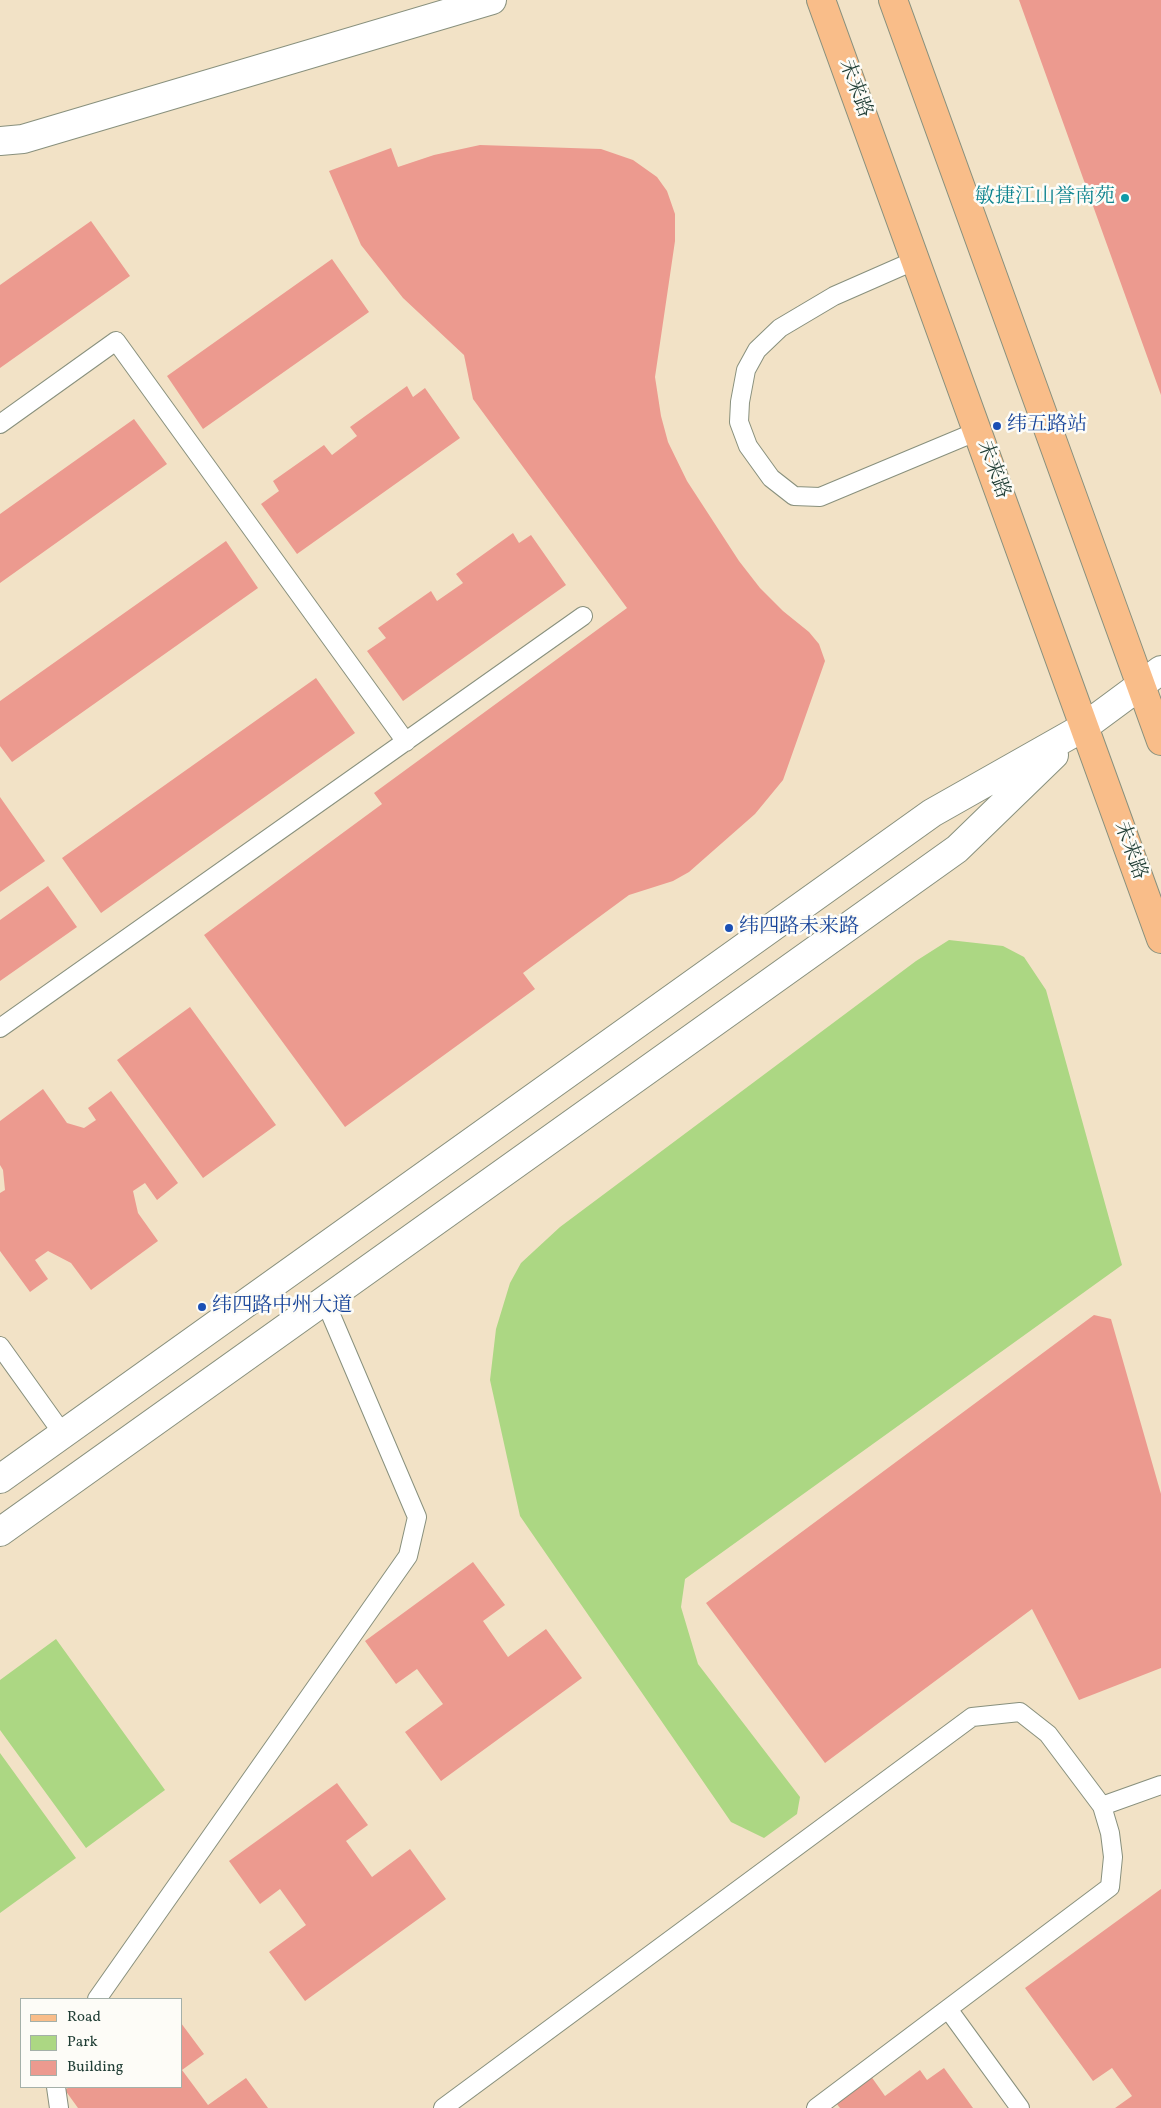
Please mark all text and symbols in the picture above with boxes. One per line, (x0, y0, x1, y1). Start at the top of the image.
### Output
street label: 未来路 (832, 57, 876, 121)
place label: 敏捷江山誉南苑 (975, 186, 1115, 210)
marker: 敏捷江山誉南苑 (1119, 192, 1131, 204)
place label: 纬五路站 (1007, 414, 1087, 438)
marker: 纬五路站 (991, 420, 1003, 432)
street label: 未来路 (970, 438, 1014, 502)
street label: 未来路 (1107, 819, 1151, 883)
place label: 纬四路未来路 (739, 916, 859, 940)
marker: 纬四路未来路 (723, 922, 735, 934)
place label: 纬四路中州大道 (212, 1295, 352, 1319)
marker: 纬四路中州大道 (196, 1301, 208, 1313)
legend (20, 1998, 182, 2088)
text: Road (67, 2007, 101, 2028)
text: Park (67, 2032, 98, 2053)
text: Building (67, 2057, 123, 2078)

